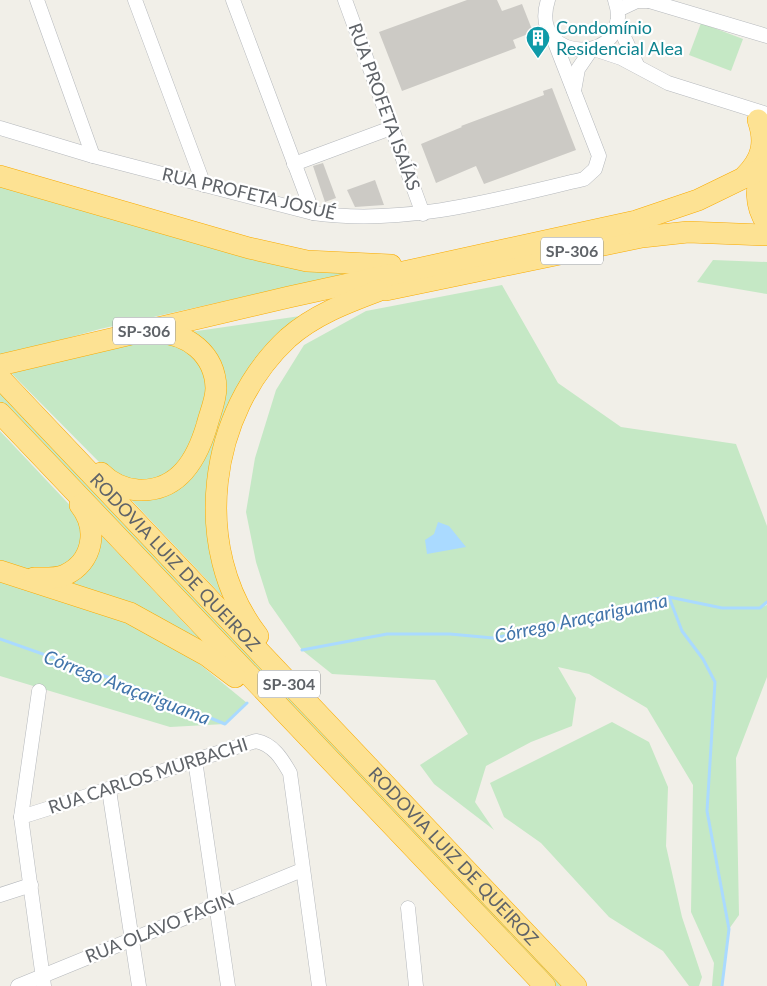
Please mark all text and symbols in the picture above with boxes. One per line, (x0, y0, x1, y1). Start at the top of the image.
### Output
place label: Condomínio Residencial Alea (556, 16, 683, 59)
street label: RUA PROFETA ISAÍAS (344, 20, 425, 193)
building icon: Condomínio Residencial Alea (525, 25, 551, 59)
street label: RUA PROFETA JOSUÉ (160, 162, 338, 224)
road number: SP-306 (541, 238, 603, 264)
road number: SP-306 (113, 318, 175, 344)
street label: RODOVIA LUIZ DE QUEIROZ (86, 468, 265, 656)
water label: Córrego Araçariguama (492, 588, 670, 647)
water label: Córrego Araçariguama (41, 644, 214, 729)
road number: SP-304 (258, 671, 320, 698)
street label: RUA CARLOS MURBACHI (45, 732, 250, 818)
street label: RODOVIA LUIZ DE QUEIROZ (364, 762, 544, 950)
street label: RUA OLAVO FAGIN (82, 887, 237, 967)

